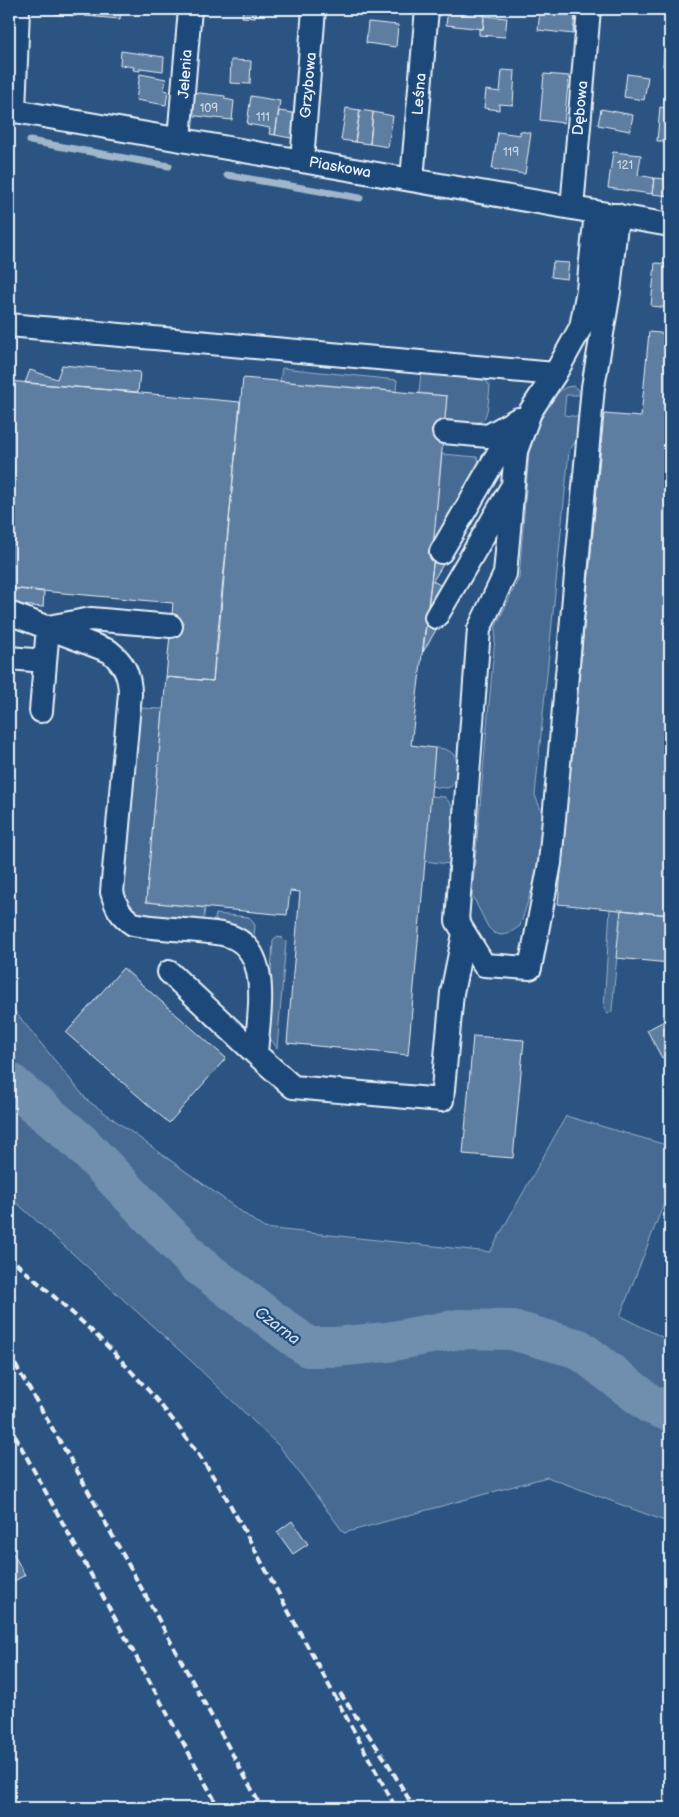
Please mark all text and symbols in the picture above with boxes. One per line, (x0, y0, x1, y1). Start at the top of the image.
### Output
street label: Jelenia (174, 49, 197, 99)
street label: Grzybowa (296, 51, 321, 119)
street label: Leśna (408, 72, 431, 116)
street label: Dębowa (569, 80, 592, 136)
house number: 109 (200, 101, 218, 116)
house number: 111 (256, 110, 270, 125)
house number: 119 (503, 145, 519, 160)
street label: Piaskowa (307, 153, 373, 182)
house number: 121 (617, 158, 633, 173)
water label: Czarna (251, 1303, 303, 1349)

